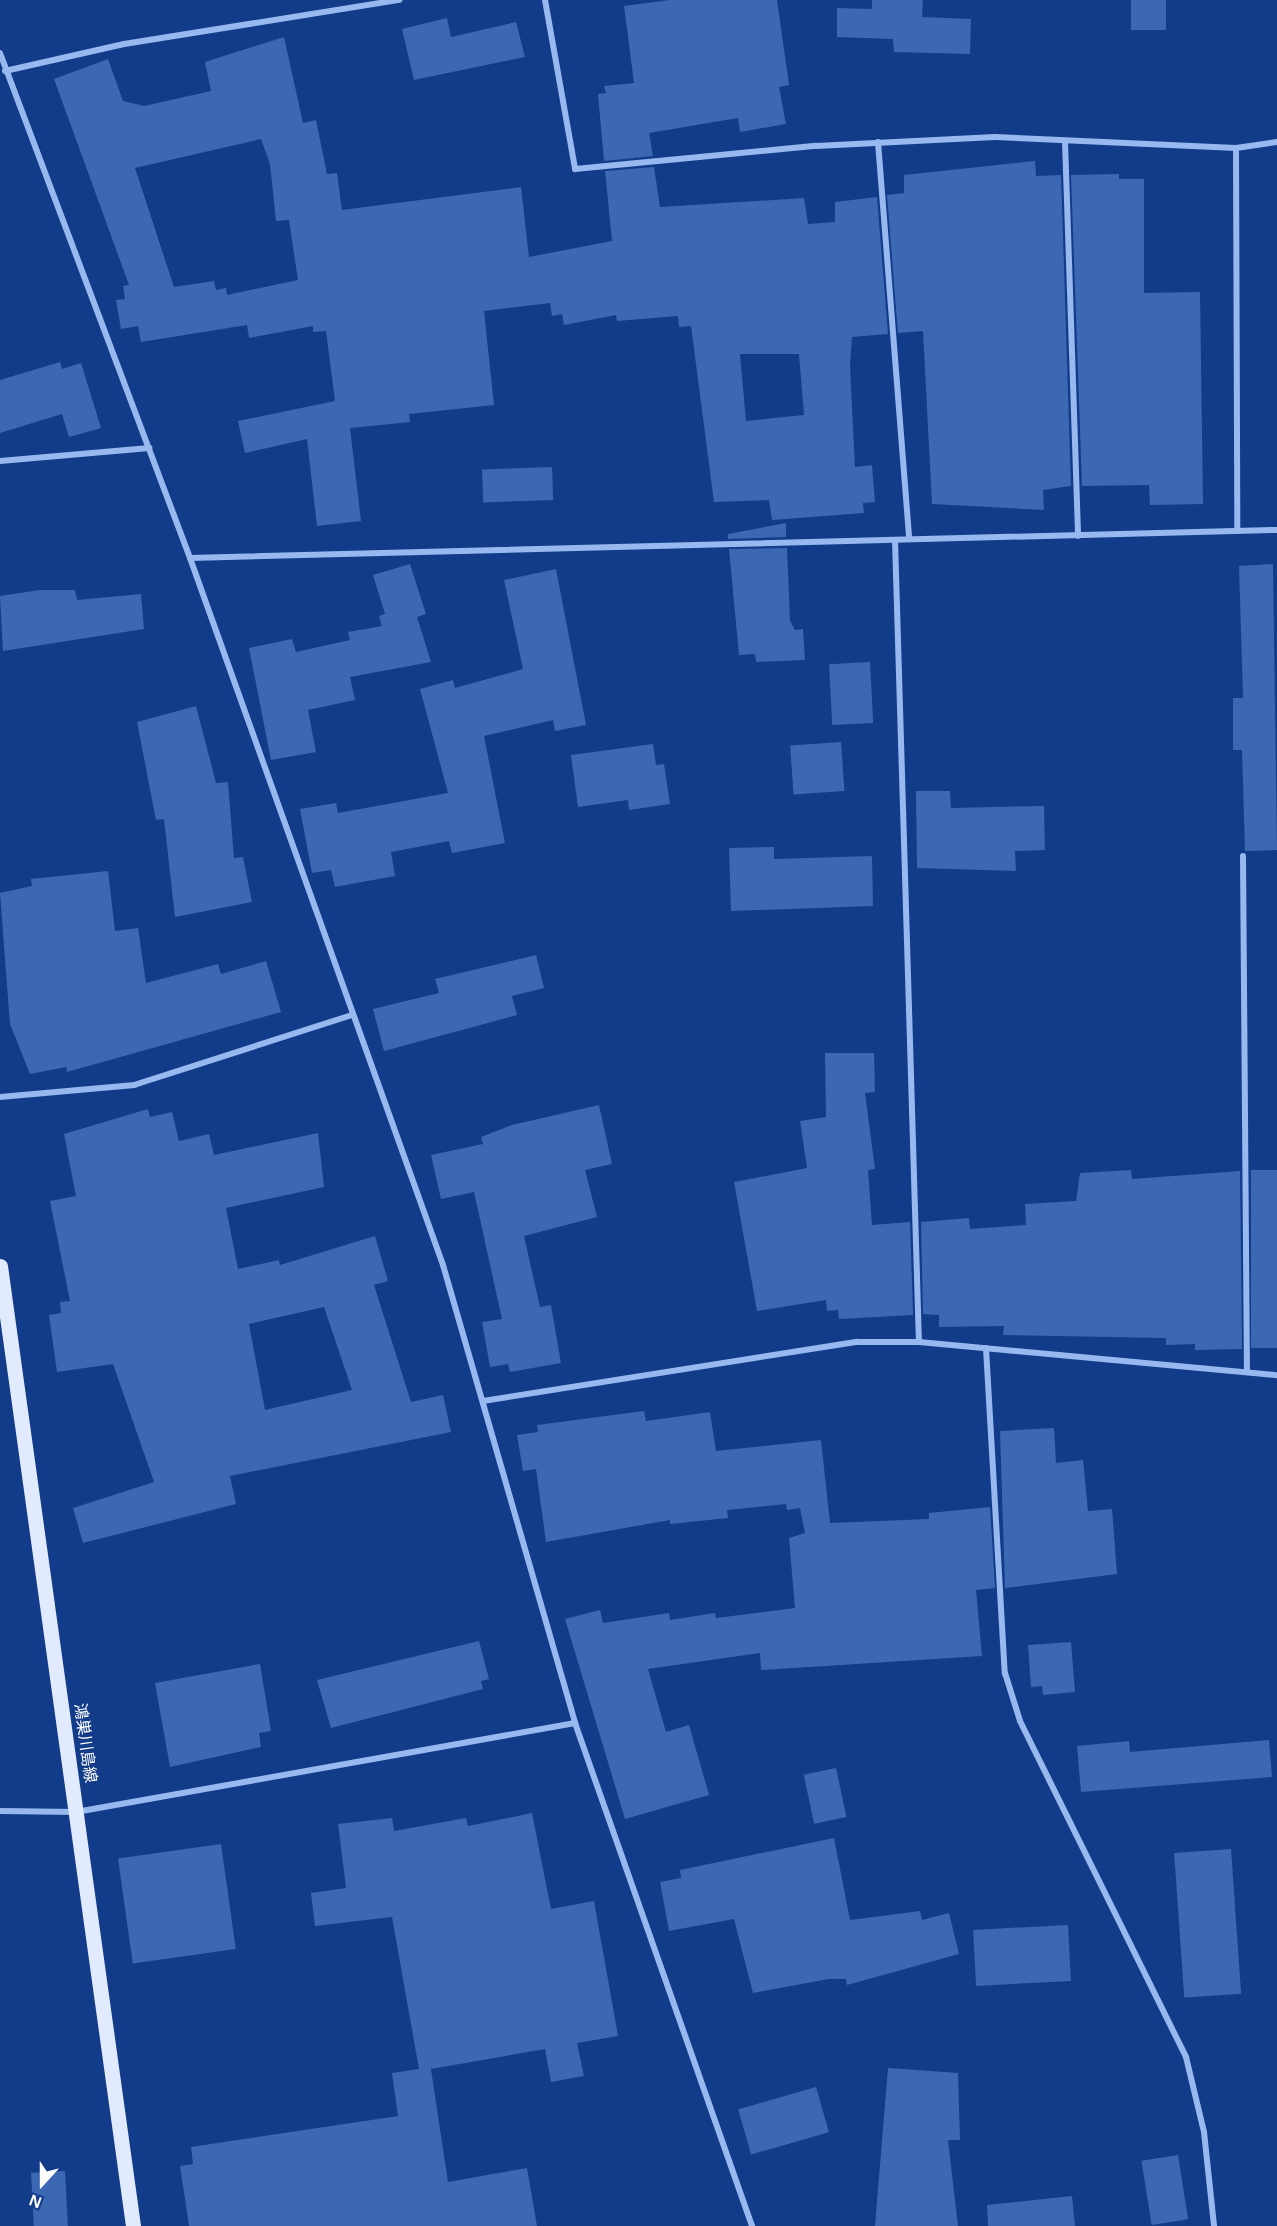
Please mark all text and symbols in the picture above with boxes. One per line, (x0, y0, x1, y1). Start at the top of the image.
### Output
street label: 鴻巣川島線 (70, 1702, 100, 1784)
north arrow (12, 2154, 72, 2214)
text: N (27, 2191, 44, 2211)

